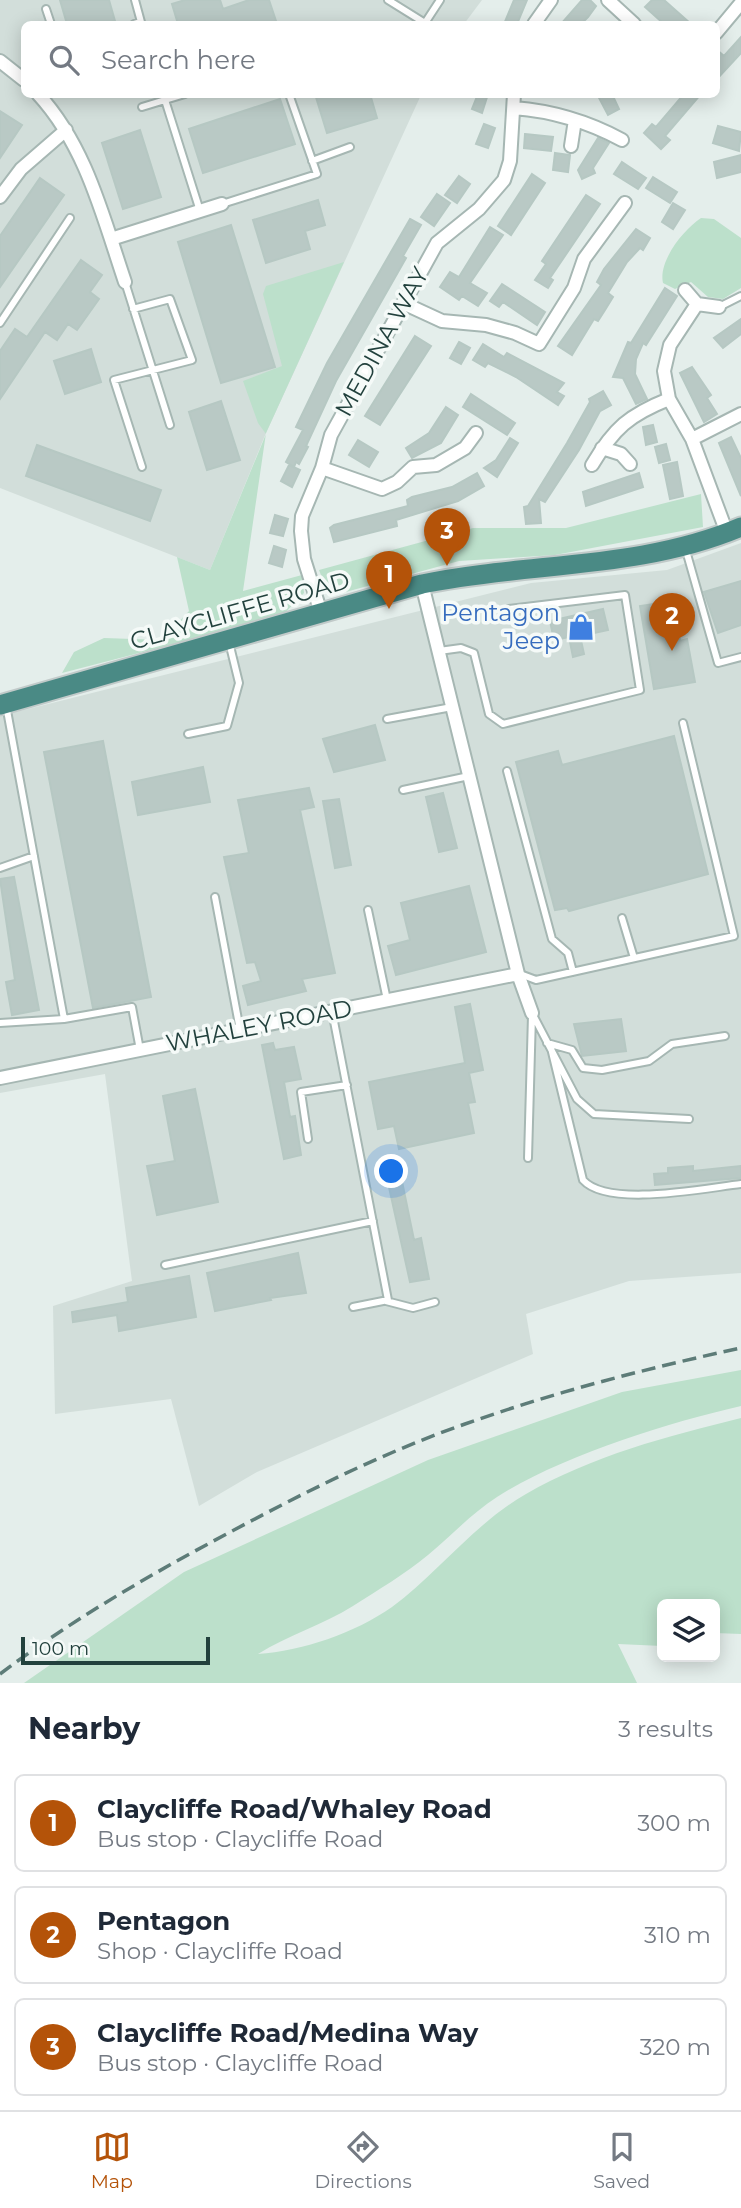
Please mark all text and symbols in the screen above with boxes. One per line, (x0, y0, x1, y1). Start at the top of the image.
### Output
search box (21, 21, 720, 98)
icon: search (45, 41, 83, 79)
text: Search here (101, 44, 256, 76)
street label: MEDINA WAY (329, 261, 435, 421)
pin: 3 (424, 508, 470, 566)
pin: 1 (366, 551, 412, 609)
street label: CLAYCLIFFE ROAD (127, 565, 353, 656)
pin: 2 (649, 593, 695, 651)
place label: Pentagon Jeep (441, 598, 560, 655)
shop icon: Pentagon Jeep (566, 612, 596, 642)
street label: WHALEY ROAD (163, 993, 354, 1058)
your location (374, 1154, 408, 1188)
map controls (657, 1599, 720, 1662)
button: layers (657, 1599, 720, 1662)
scale bar (21, 1634, 210, 1666)
text: 100 m (32, 1637, 89, 1660)
text: Nearby (28, 1710, 140, 1747)
text: 3 results (618, 1715, 713, 1743)
text: Claycliffe Road/Whaley Road (97, 1793, 492, 1825)
text: 1 (48, 1809, 58, 1837)
text: 300 m (637, 1809, 711, 1837)
text: Bus stop · Claycliffe Road (97, 1825, 383, 1853)
text: Pentagon (97, 1905, 230, 1937)
text: 2 (46, 1921, 60, 1949)
text: 310 m (644, 1921, 711, 1949)
text: Shop · Claycliffe Road (97, 1937, 343, 1965)
text: Claycliffe Road/Medina Way (97, 2017, 478, 2049)
text: 3 (46, 2033, 60, 2061)
text: 320 m (639, 2033, 711, 2061)
text: Bus stop · Claycliffe Road (97, 2049, 383, 2077)
tab: Map (91, 2128, 133, 2193)
tab: Directions (314, 2128, 412, 2193)
tab: Saved (593, 2128, 650, 2193)

